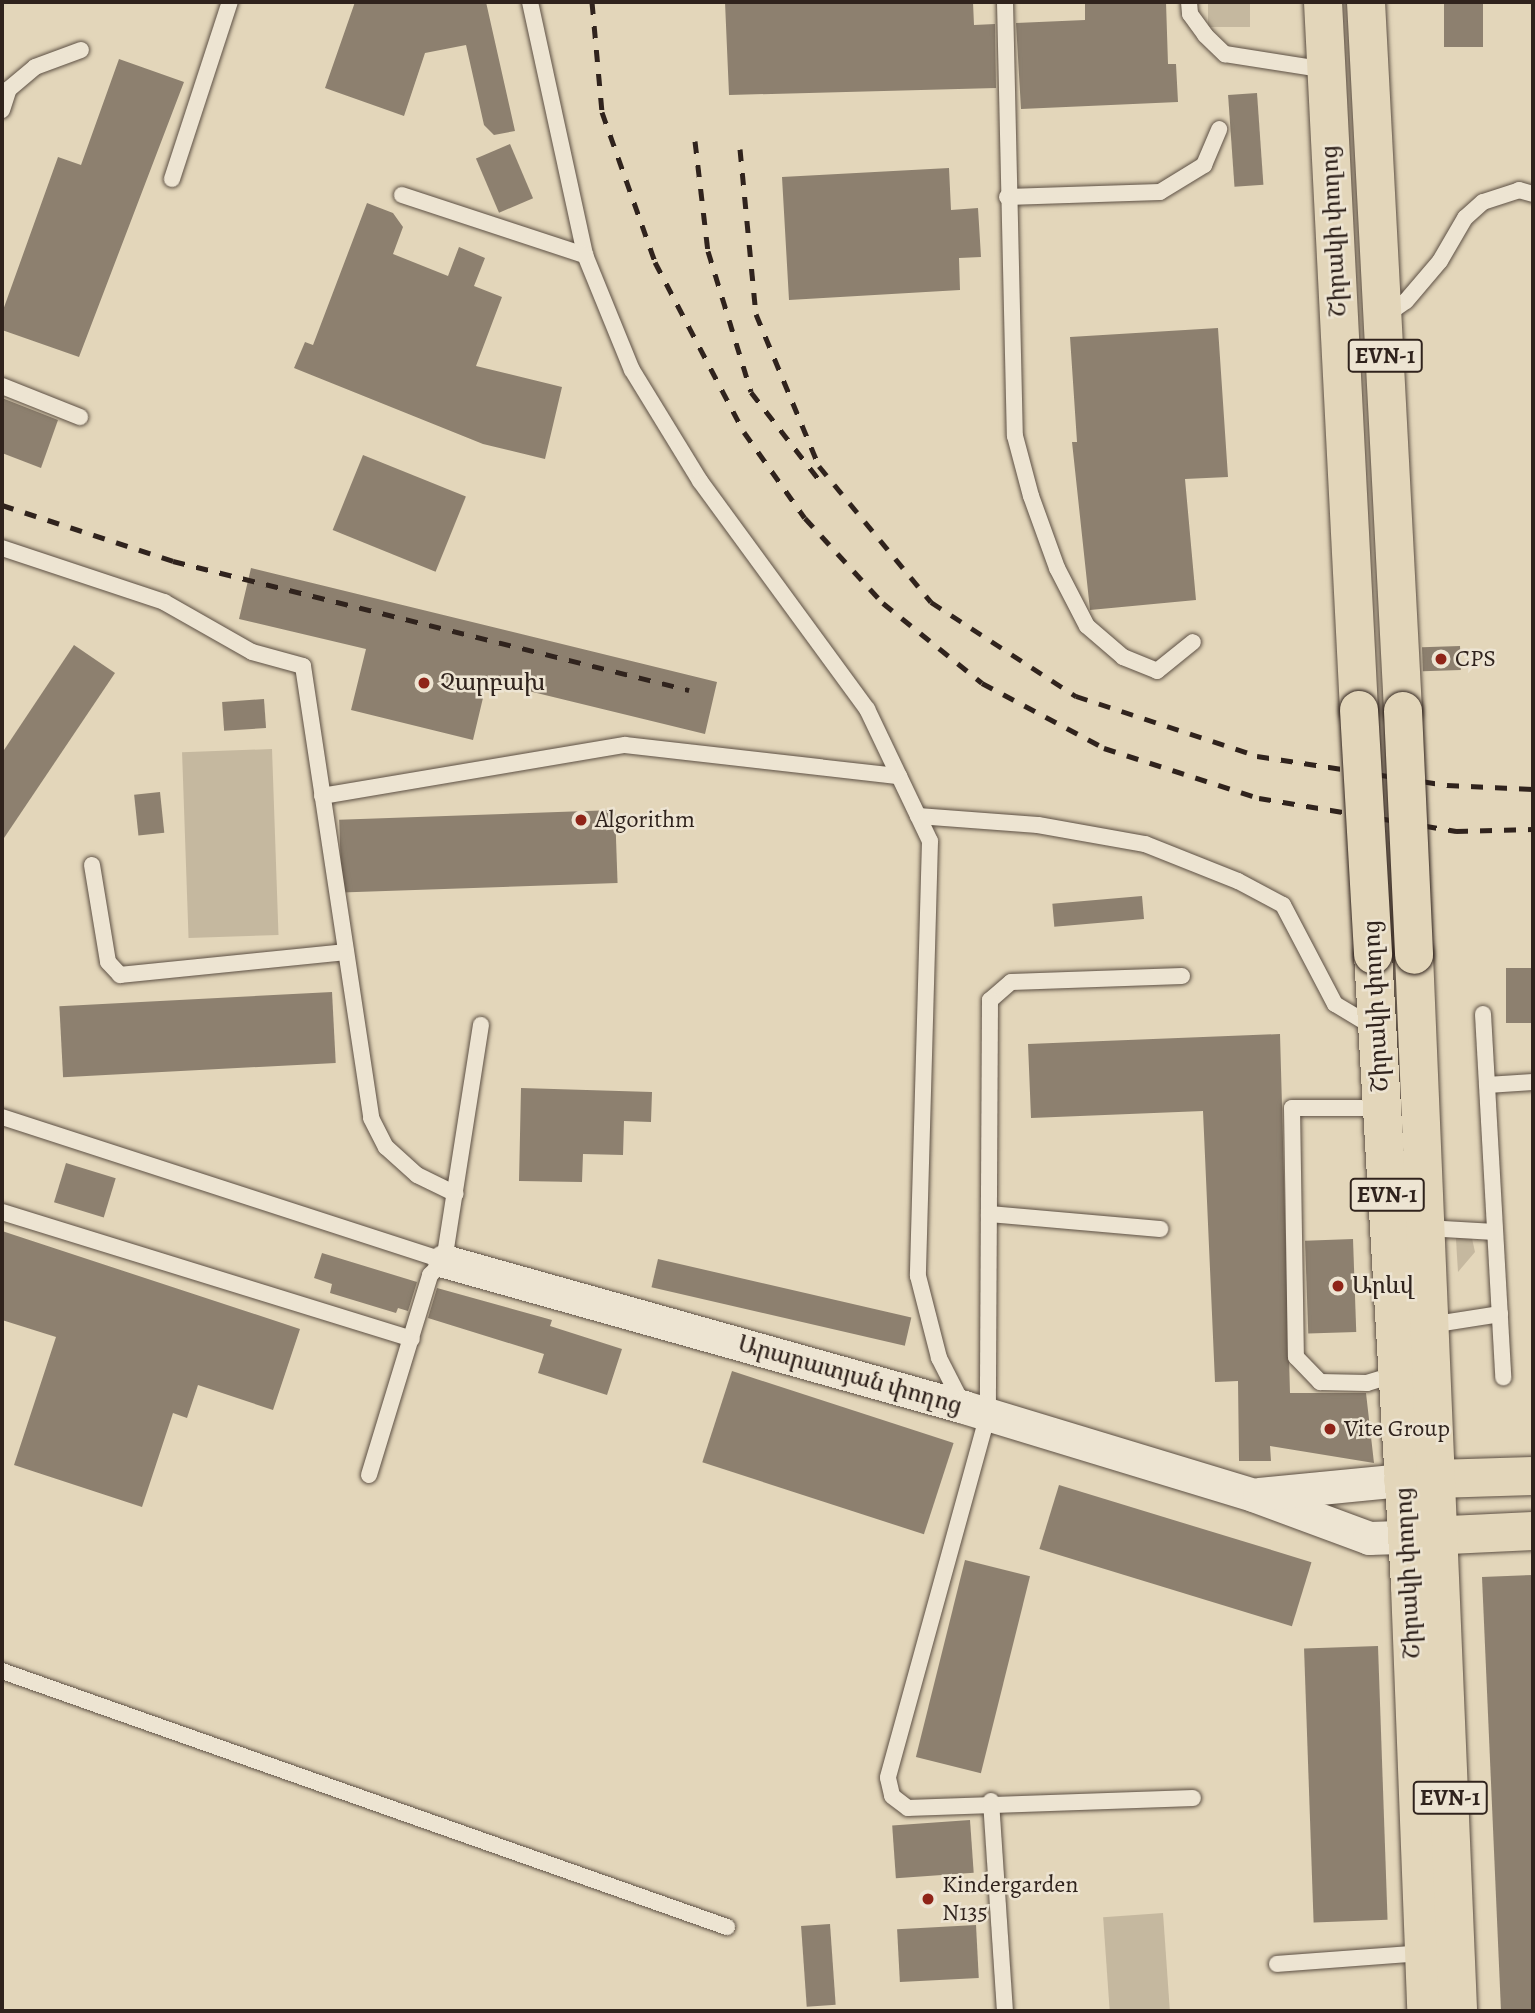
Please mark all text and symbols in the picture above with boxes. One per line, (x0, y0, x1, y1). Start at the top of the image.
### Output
street label: Շիրակի փողոց (1315, 144, 1353, 318)
road number: EVN-1 (1346, 336, 1424, 376)
place label: CPS (1455, 645, 1496, 673)
marker: CPS (1433, 651, 1449, 667)
place label: Չարբախ (440, 669, 545, 697)
marker: Չարբախ (414, 673, 434, 693)
place label: Algorithm (595, 806, 695, 834)
marker: Algorithm (573, 812, 589, 828)
street label: Շիրակի փողոց (1357, 919, 1395, 1093)
road number: EVN-1 (1348, 1176, 1426, 1214)
place label: Արևվ (1352, 1272, 1414, 1300)
marker: Արևվ (1330, 1278, 1346, 1294)
street label: Արարատյան փողոց (735, 1329, 965, 1421)
place label: Vite Group (1344, 1415, 1450, 1443)
marker: Vite Group (1322, 1421, 1338, 1437)
street label: Շիրակի փողոց (1389, 1486, 1427, 1660)
road number: EVN-1 (1412, 1778, 1488, 1817)
place label: Kindergarden N135 (942, 1871, 1078, 1927)
marker: Kindergarden N135 (920, 1891, 936, 1907)

